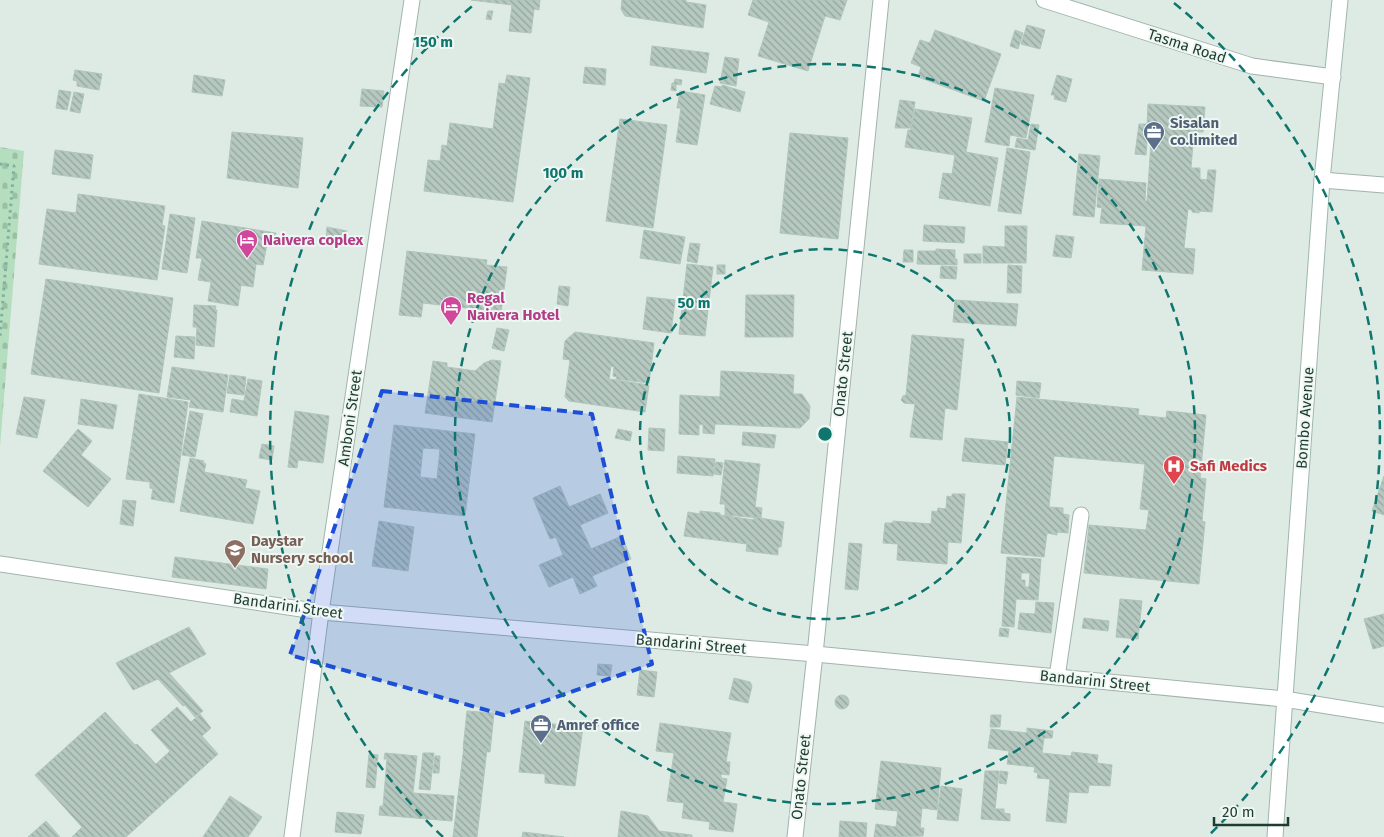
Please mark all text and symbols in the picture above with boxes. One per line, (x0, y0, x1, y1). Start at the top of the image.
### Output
street label: Tasma Road (1145, 25, 1229, 67)
text: 150 m (413, 33, 453, 51)
place label: Sisalan co.limited (1170, 114, 1238, 149)
office icon: Sisalan co.limited (1142, 120, 1166, 151)
text: 100 m (543, 164, 583, 182)
hotel icon: Naivera coplex (235, 228, 259, 259)
place label: Naivera coplex (263, 231, 364, 249)
place label: Regal Naivera Hotel (467, 289, 560, 324)
text: 50 m (677, 294, 711, 312)
hotel icon: Regal Naivera Hotel (439, 295, 463, 326)
street label: Onato Street (830, 330, 857, 418)
street label: Bombo Avenue (1292, 366, 1318, 470)
street label: Amboni Street (334, 368, 366, 467)
centre of rings (816, 425, 834, 443)
hospital icon: Safi Medics (1162, 454, 1186, 485)
place label: Safi Medics (1190, 457, 1267, 475)
place label: Daystar Nursery school (251, 532, 354, 567)
school or university icon: Daystar Nursery school (223, 538, 247, 569)
street label: Bandarini Street (232, 589, 345, 623)
street label: Bandarini Street (635, 630, 748, 658)
street label: Bandarini Street (1039, 666, 1152, 696)
office icon: Amref office (529, 713, 553, 744)
place label: Amref office (556, 716, 640, 734)
street label: Onato Street (788, 733, 815, 821)
scale bar (1214, 794, 1288, 826)
text: 20 m (1222, 803, 1255, 821)

